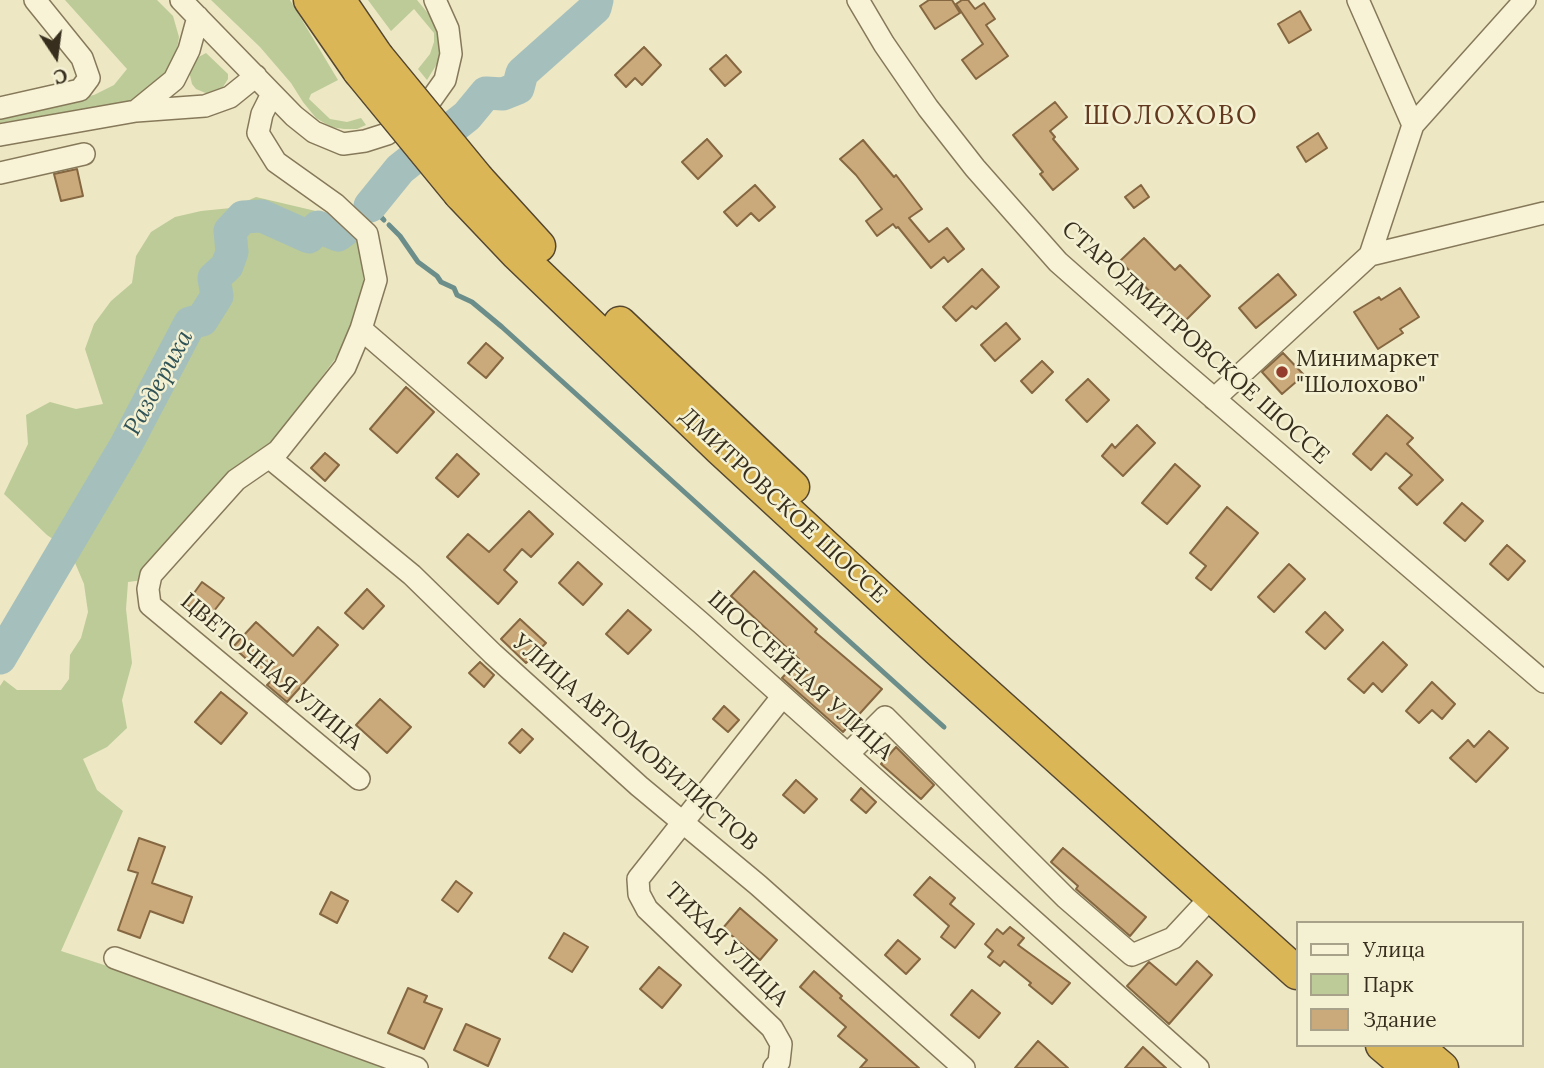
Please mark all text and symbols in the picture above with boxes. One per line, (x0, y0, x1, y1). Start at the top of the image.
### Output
north arrow (21, 21, 91, 91)
text: С (52, 63, 70, 90)
district label: ШОЛОХОВО (1084, 101, 1258, 133)
street label: СТАРОДМИТРОВСКОЕ ШОССЕ (1056, 216, 1334, 470)
water label: Раздериха (118, 326, 200, 440)
place label: Минимаркет "Шолохово" (1296, 345, 1439, 399)
marker: Минимаркет "Шолохово" (1274, 364, 1290, 380)
street label: ДМИТРОВСКОЕ ШОССЕ (674, 403, 892, 609)
street label: ШОССЕЙНАЯ УЛИЦА (702, 586, 898, 766)
street label: ЦВЕТОЧНАЯ УЛИЦА (174, 588, 368, 756)
street label: УЛИЦА АВТОМОБИЛИСТОВ (506, 629, 764, 857)
street label: ТИХАЯ УЛИЦА (658, 877, 794, 1013)
legend (1296, 921, 1523, 1047)
text: Улица (1363, 936, 1425, 963)
text: Парк (1363, 971, 1413, 998)
text: Здание (1363, 1006, 1437, 1033)

